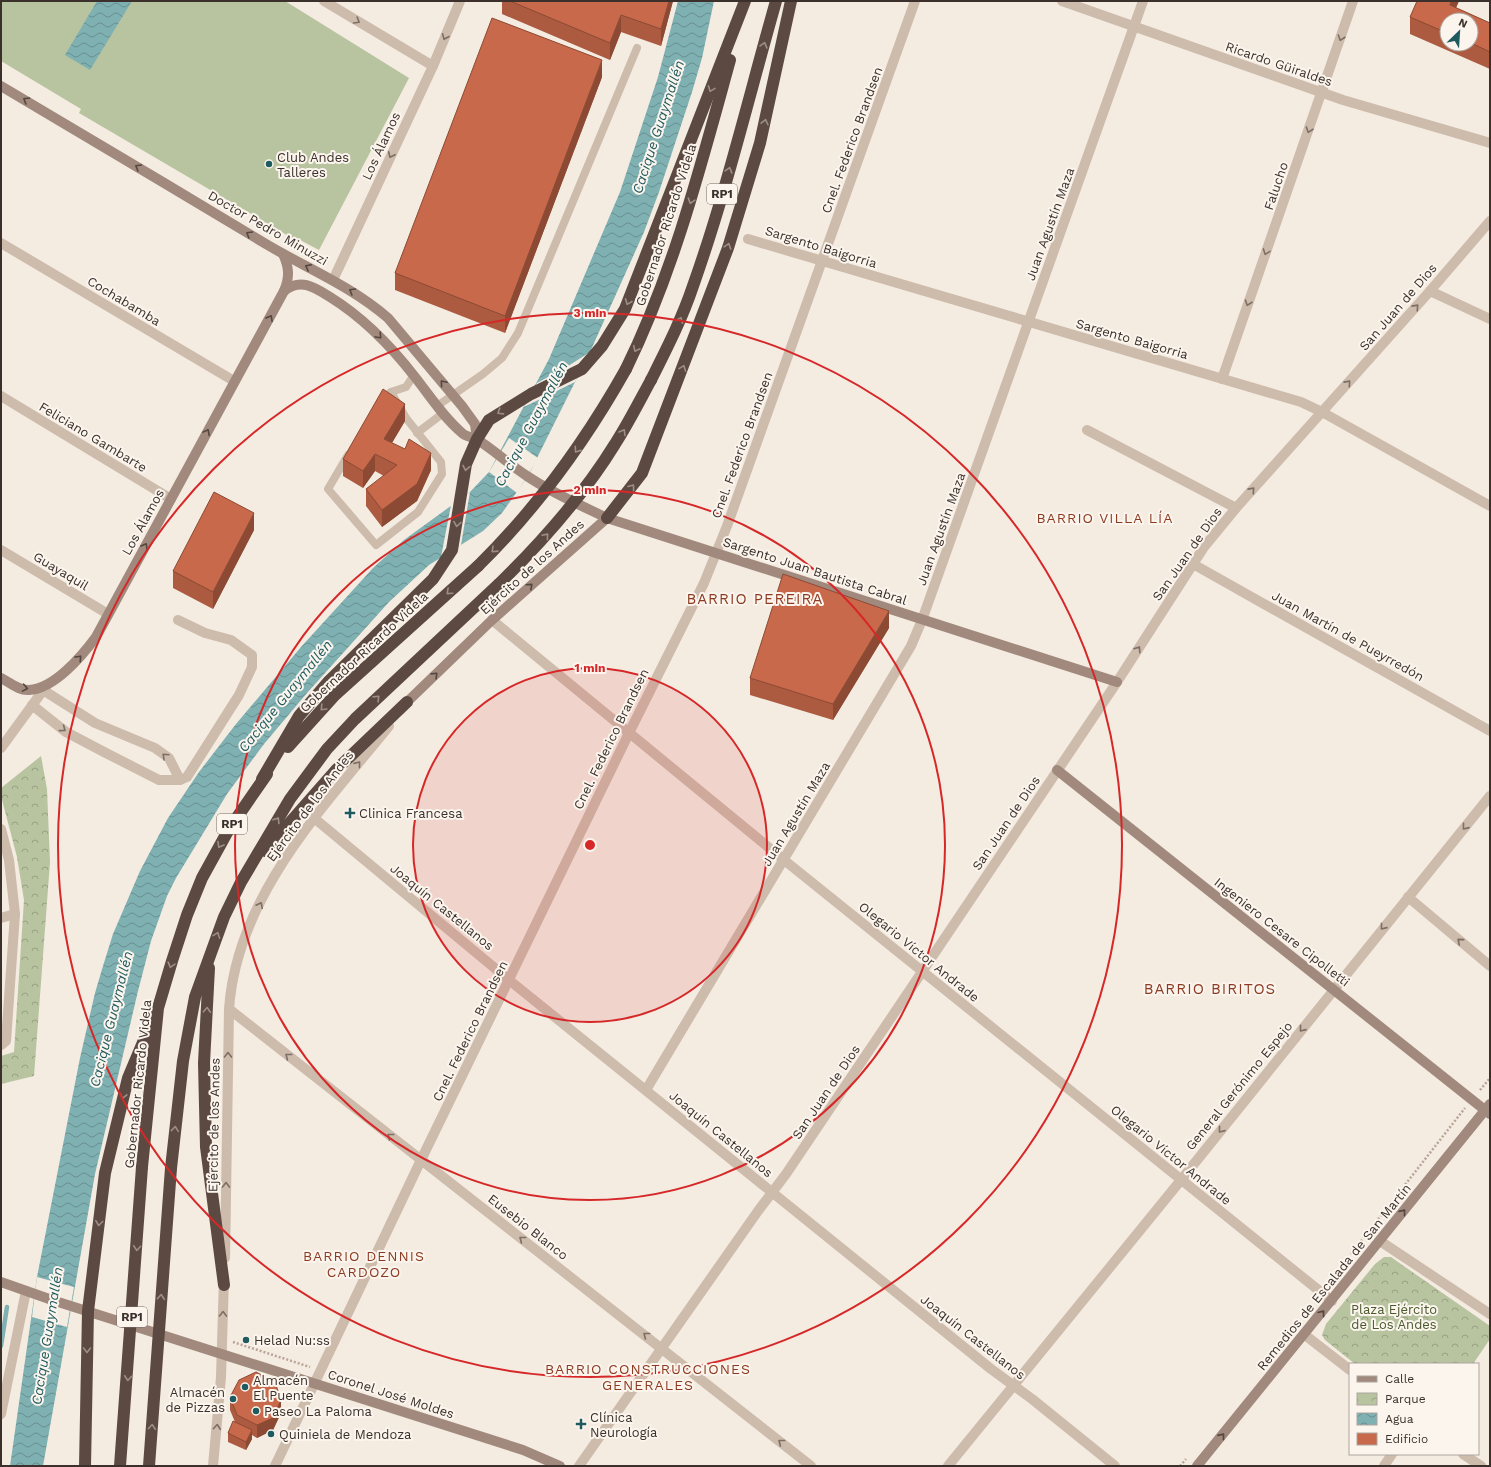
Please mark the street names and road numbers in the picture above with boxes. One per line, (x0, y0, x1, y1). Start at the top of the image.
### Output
street label: Ricardo Güiraldes (1224, 39, 1335, 89)
street label: Cnel. Federico Brandsen (819, 65, 885, 215)
street label: Los Álamos (358, 109, 403, 182)
street label: Gobernador Ricardo Videla (633, 141, 700, 308)
street label: Falucho (1261, 160, 1291, 212)
street label: Juan Agustín Maza (1023, 165, 1078, 282)
road number: RP1 (707, 184, 737, 204)
street label: Doctor Pedro Minuzzi (205, 188, 331, 268)
street label: Sargento Baigorria (763, 223, 879, 271)
street label: San Juan de Dios (1356, 260, 1440, 354)
street label: Cochabamba (85, 273, 164, 329)
street label: Sargento Baigorria (1074, 316, 1190, 362)
street label: Cnel. Federico Brandsen (709, 370, 775, 520)
street label: Feliciano Gambarte (36, 399, 150, 475)
street label: Juan Agustín Maza (914, 470, 969, 587)
street label: Los Álamos (118, 486, 167, 558)
street label: San Juan de Dios (1149, 504, 1225, 603)
street label: Ejército de los Andes (477, 516, 587, 618)
street label: Sargento Juan Bautista Cabral (721, 534, 909, 608)
street label: Guayaquil (31, 549, 91, 593)
street label: Gobernador Ricardo Videla (297, 588, 432, 715)
street label: Juan Martín de Pueyrredón (1269, 588, 1427, 684)
street label: Cnel. Federico Brandsen (570, 666, 652, 812)
street label: Ejército de los Andes (264, 748, 357, 864)
street label: Juan Agustín Maza (759, 759, 833, 869)
street label: San Juan de Dios (969, 773, 1043, 873)
road number: RP1 (217, 814, 247, 834)
street label: Joaquín Castellanos (387, 861, 497, 953)
street label: Ingeniero Cesare Cipolletti (1211, 875, 1353, 989)
street label: Olegario Víctor Andrade (856, 899, 982, 1005)
street label: Cnel. Federico Brandsen (429, 958, 511, 1104)
street label: Gobernador Ricardo Videla (122, 998, 154, 1169)
street label: General Gerónimo Espejo (1183, 1019, 1296, 1153)
street label: San Juan de Dios (789, 1042, 863, 1142)
street label: Ejército de los Andes (205, 1057, 223, 1192)
street label: Joaquín Castellanos (666, 1088, 776, 1180)
street label: Olegario Víctor Andrade (1108, 1102, 1234, 1208)
street label: Remedios de Escalada de San Martín (1254, 1181, 1414, 1373)
street label: Eusebio Blanco (485, 1191, 571, 1263)
street label: Joaquín Castellanos (918, 1292, 1028, 1383)
road number: RP1 (117, 1307, 147, 1327)
street label: Coronel José Moldes (326, 1366, 456, 1422)

